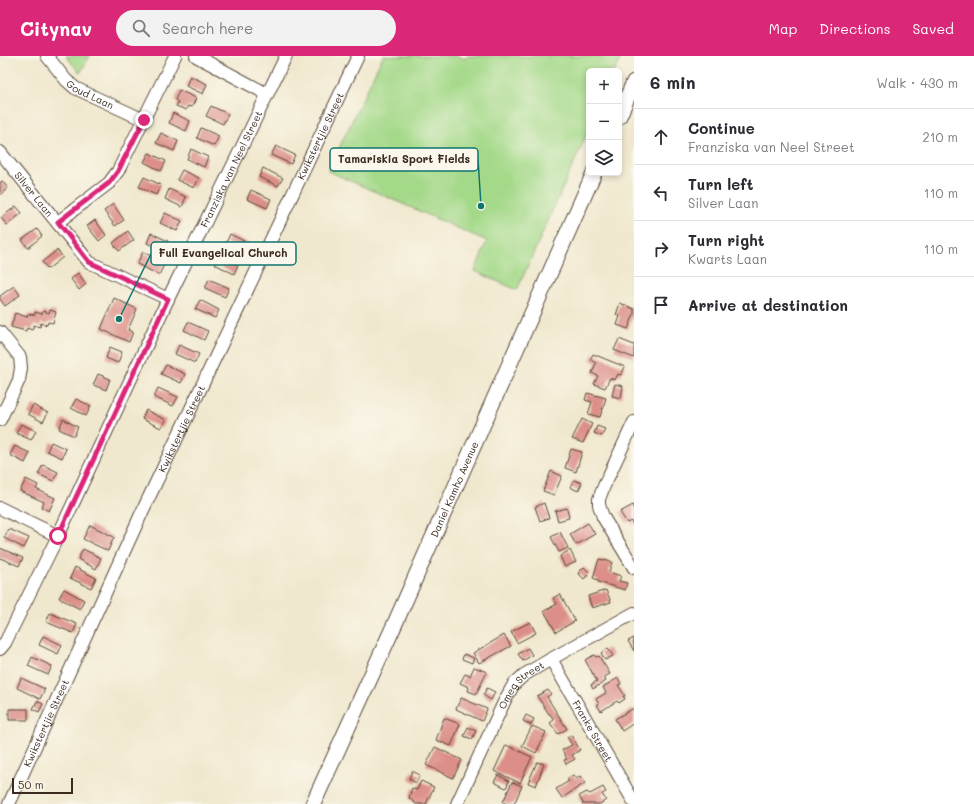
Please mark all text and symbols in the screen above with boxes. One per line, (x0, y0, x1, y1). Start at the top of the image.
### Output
search box (116, 10, 396, 46)
text: Citynav (20, 16, 92, 41)
icon: search (130, 17, 152, 39)
text: Search here (162, 18, 253, 38)
text: Map (769, 19, 797, 38)
text: Directions (819, 19, 890, 38)
text: Saved (912, 19, 954, 38)
map controls (586, 68, 622, 176)
button: + (586, 68, 622, 104)
text: 6 min (650, 71, 695, 93)
text: Walk · 430 m (877, 74, 958, 91)
street label: Goud Laan (63, 76, 116, 112)
street label: Kwikstertjie Street (294, 90, 347, 182)
button: − (586, 104, 622, 140)
street label: Franziska van Neel Street (197, 108, 265, 230)
route end (135, 111, 153, 129)
text: Continue (688, 118, 755, 138)
icon: ahead (650, 126, 672, 148)
text: 210 m (922, 128, 958, 145)
text: Franziska van Neel Street (688, 138, 855, 155)
button: layers (586, 140, 622, 176)
callout: Tamariskia Sport Fields (330, 148, 478, 171)
text: Tamariskia Sport Fields (338, 151, 470, 166)
street label: Silver Laan (11, 168, 56, 219)
text: Turn left (688, 174, 753, 194)
icon: left (650, 182, 672, 204)
text: 110 m (924, 184, 958, 201)
text: Silver Laan (688, 194, 758, 211)
text: Turn right (688, 230, 765, 250)
icon: right (650, 238, 672, 260)
text: 110 m (924, 240, 958, 257)
callout: Full Evangelical Church (151, 242, 296, 265)
text: Full Evangelical Church (159, 245, 287, 260)
text: Kwarts Laan (688, 250, 767, 267)
icon: arrive (650, 294, 672, 316)
text: Arrive at destination (688, 295, 848, 315)
street label: Kwikstertjie Street (155, 383, 208, 475)
street label: Daniel Kamho Avenue (427, 439, 482, 539)
route start (49, 527, 67, 545)
street label: Omeg Street (495, 658, 547, 711)
street label: Kwikstertjie Street (20, 677, 72, 769)
street label: Franke Street (569, 697, 616, 764)
scale bar (12, 776, 73, 795)
text: 50 m (18, 777, 44, 792)

